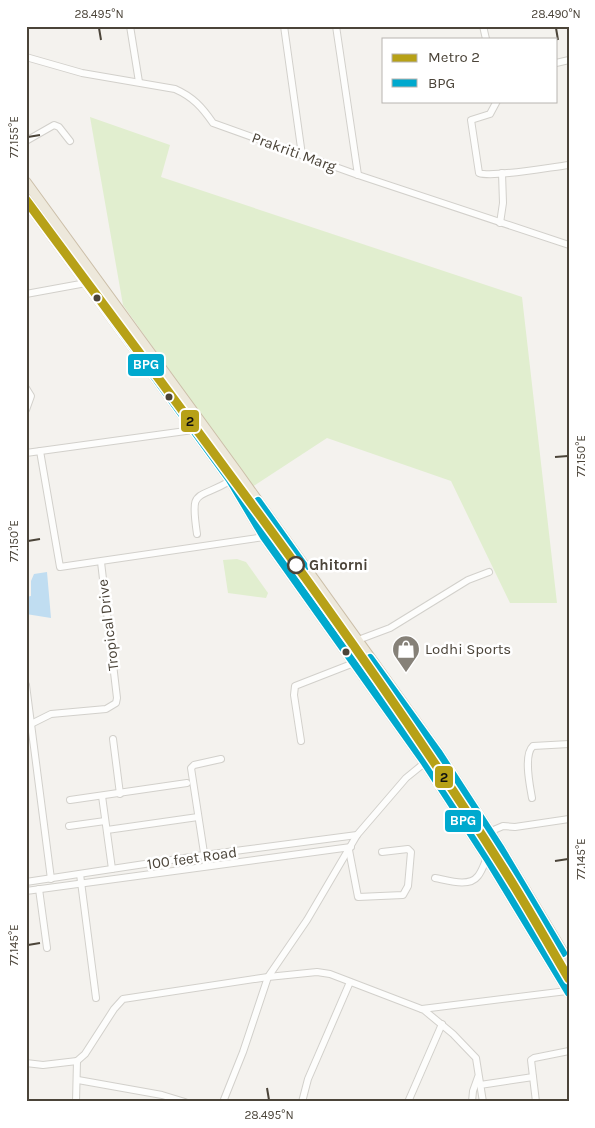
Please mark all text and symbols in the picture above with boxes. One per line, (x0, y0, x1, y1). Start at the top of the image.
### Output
text: 28.495°N (74, 7, 124, 21)
text: 28.490°N (531, 7, 581, 21)
legend (382, 38, 558, 102)
text: Metro 2 (428, 48, 480, 66)
text: BPG (428, 74, 455, 92)
text: 77.155°E (7, 116, 21, 158)
street label: Prakriti Marg (249, 128, 339, 176)
unlabelled marker (92, 293, 102, 303)
line badge: BPG (127, 353, 165, 377)
text: BPG (133, 356, 159, 373)
unlabelled marker (164, 392, 174, 402)
line badge: 2 (180, 409, 200, 433)
text: 2 (186, 413, 194, 430)
text: 77.150°E (574, 435, 588, 477)
text: 77.150°E (7, 520, 21, 562)
marker: Ghitorni (287, 556, 305, 574)
place label: Ghitorni (309, 556, 368, 574)
street label: Tropical Drive (93, 578, 123, 672)
shop icon: Lodhi Sports (391, 634, 421, 673)
place label: Lodhi Sports (425, 640, 511, 658)
unlabelled marker (341, 647, 351, 657)
line badge: 2 (434, 765, 454, 789)
text: 2 (440, 769, 448, 786)
line badge: BPG (444, 809, 482, 833)
text: BPG (450, 812, 476, 829)
text: 77.145°E (574, 838, 588, 880)
street label: 100 feet Road (146, 843, 238, 873)
text: 77.145°E (7, 924, 21, 966)
text: 28.495°N (244, 1108, 294, 1122)

